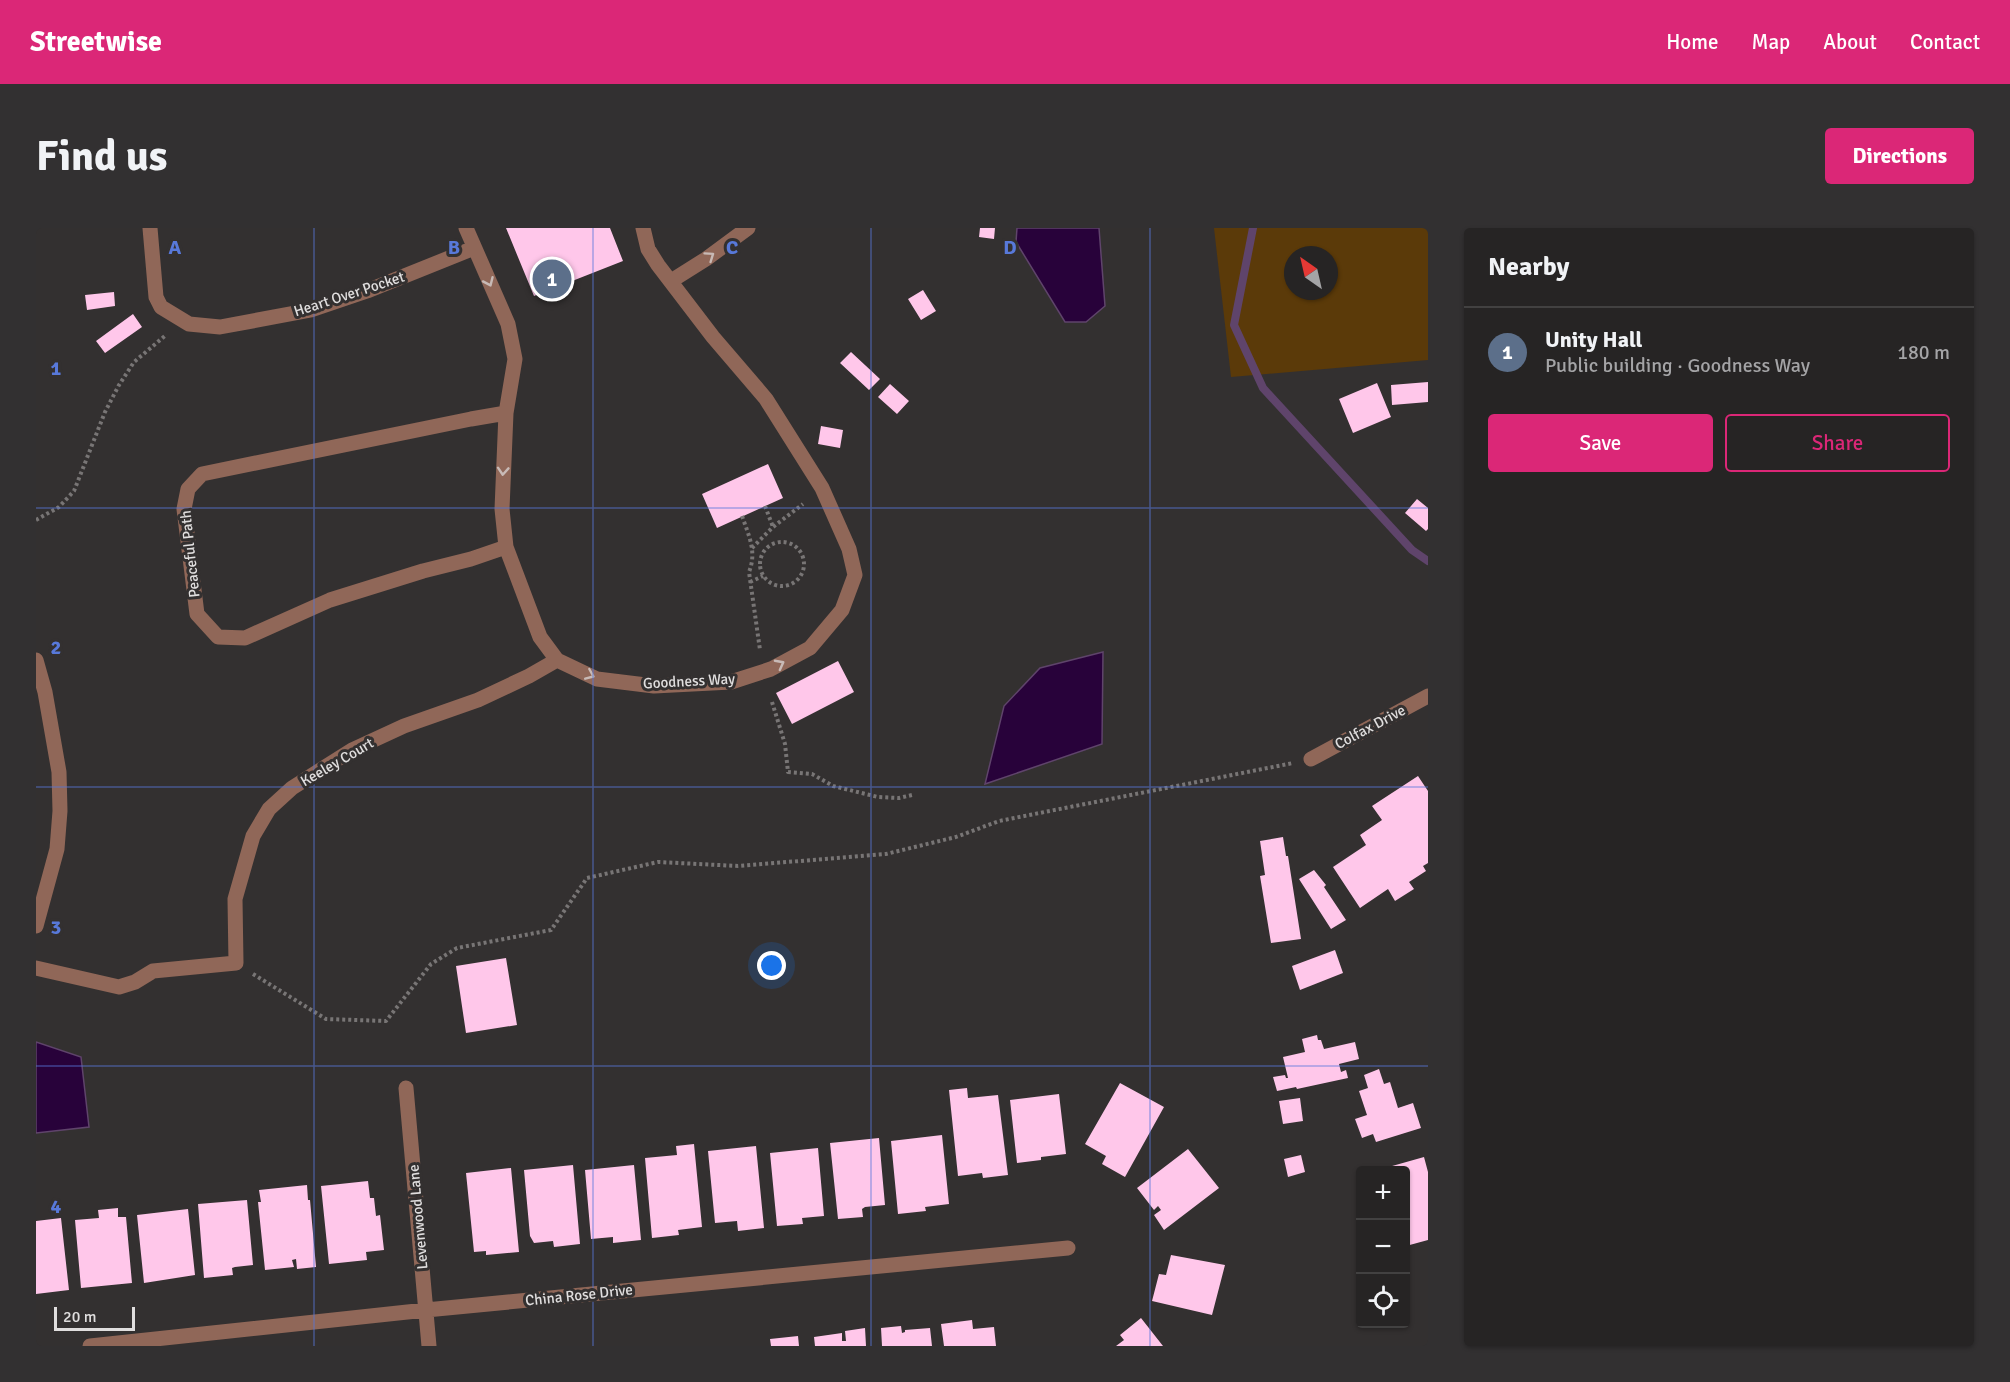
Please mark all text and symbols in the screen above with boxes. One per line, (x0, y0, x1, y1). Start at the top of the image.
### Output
text: Streetwise (30, 25, 162, 59)
text: Home (1666, 29, 1719, 55)
text: Map (1752, 29, 1790, 55)
text: About (1823, 29, 1877, 55)
text: Contact (1910, 29, 1980, 55)
button: Directions (1825, 128, 1974, 184)
text: Find us (36, 131, 167, 182)
text: A (169, 235, 182, 260)
text: B (448, 235, 460, 260)
text: C (726, 235, 738, 260)
text: D (1003, 235, 1017, 260)
north arrow (1284, 246, 1338, 300)
text: Nearby (1488, 251, 1569, 283)
one-way arrow (704, 252, 715, 263)
pin: 1 (532, 256, 572, 302)
street label: Heart Over Pocket (291, 268, 407, 320)
one-way arrow (482, 276, 494, 287)
text: Unity Hall (1545, 326, 1643, 353)
text: 1 (1502, 340, 1513, 365)
text: 180 m (1897, 340, 1950, 365)
text: Public building · Goodness Way (1545, 353, 1810, 378)
text: 1 (51, 356, 62, 381)
button: Save (1488, 414, 1713, 472)
button: Share (1725, 414, 1950, 472)
one-way arrow (496, 467, 509, 476)
street label: Peaceful Path (176, 509, 204, 599)
text: 2 (51, 635, 61, 660)
one-way arrow (774, 660, 784, 671)
one-way arrow (584, 668, 595, 680)
street label: Goodness Way (643, 670, 735, 692)
street label: Colfax Drive (1332, 701, 1408, 753)
street label: Keeley Court (297, 734, 377, 790)
text: 3 (51, 915, 61, 940)
your location (757, 951, 786, 980)
street label: Levenwood Lane (404, 1164, 432, 1270)
map controls (1356, 1166, 1410, 1328)
button: + (1356, 1166, 1410, 1220)
text: 4 (51, 1194, 62, 1219)
button: − (1356, 1220, 1410, 1274)
button: locate (1356, 1274, 1410, 1328)
street label: China Rose Drive (524, 1280, 634, 1310)
scale bar (54, 1304, 135, 1332)
text: 20 m (63, 1307, 97, 1327)

